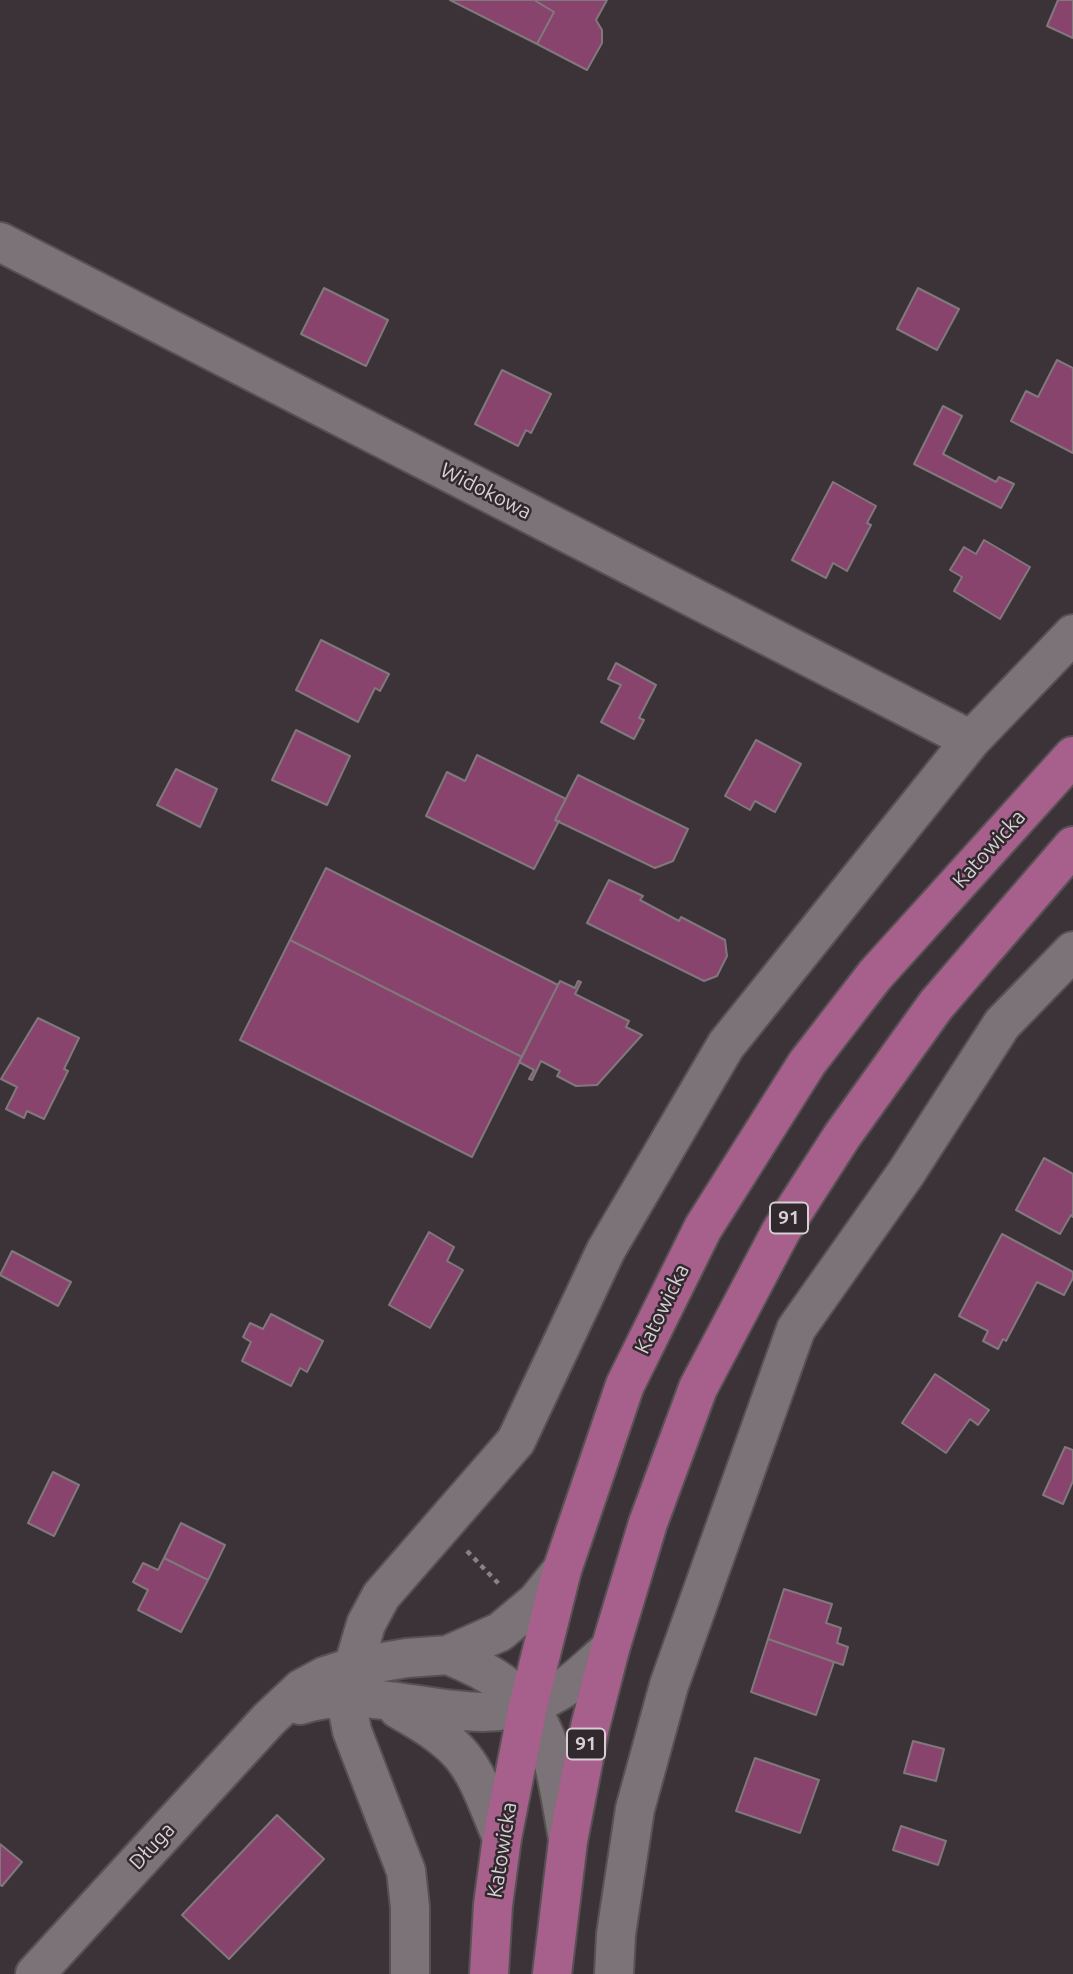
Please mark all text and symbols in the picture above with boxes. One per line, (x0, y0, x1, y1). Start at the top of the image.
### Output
street label: Widokowa (436, 457, 536, 525)
street label: Katowicka (947, 805, 1031, 893)
road number: 91 (770, 1202, 808, 1234)
street label: Katowicka (630, 1260, 694, 1358)
road number: 91 (567, 1728, 605, 1760)
street label: Katowicka (482, 1800, 522, 1900)
street label: Długa (124, 1817, 180, 1875)

